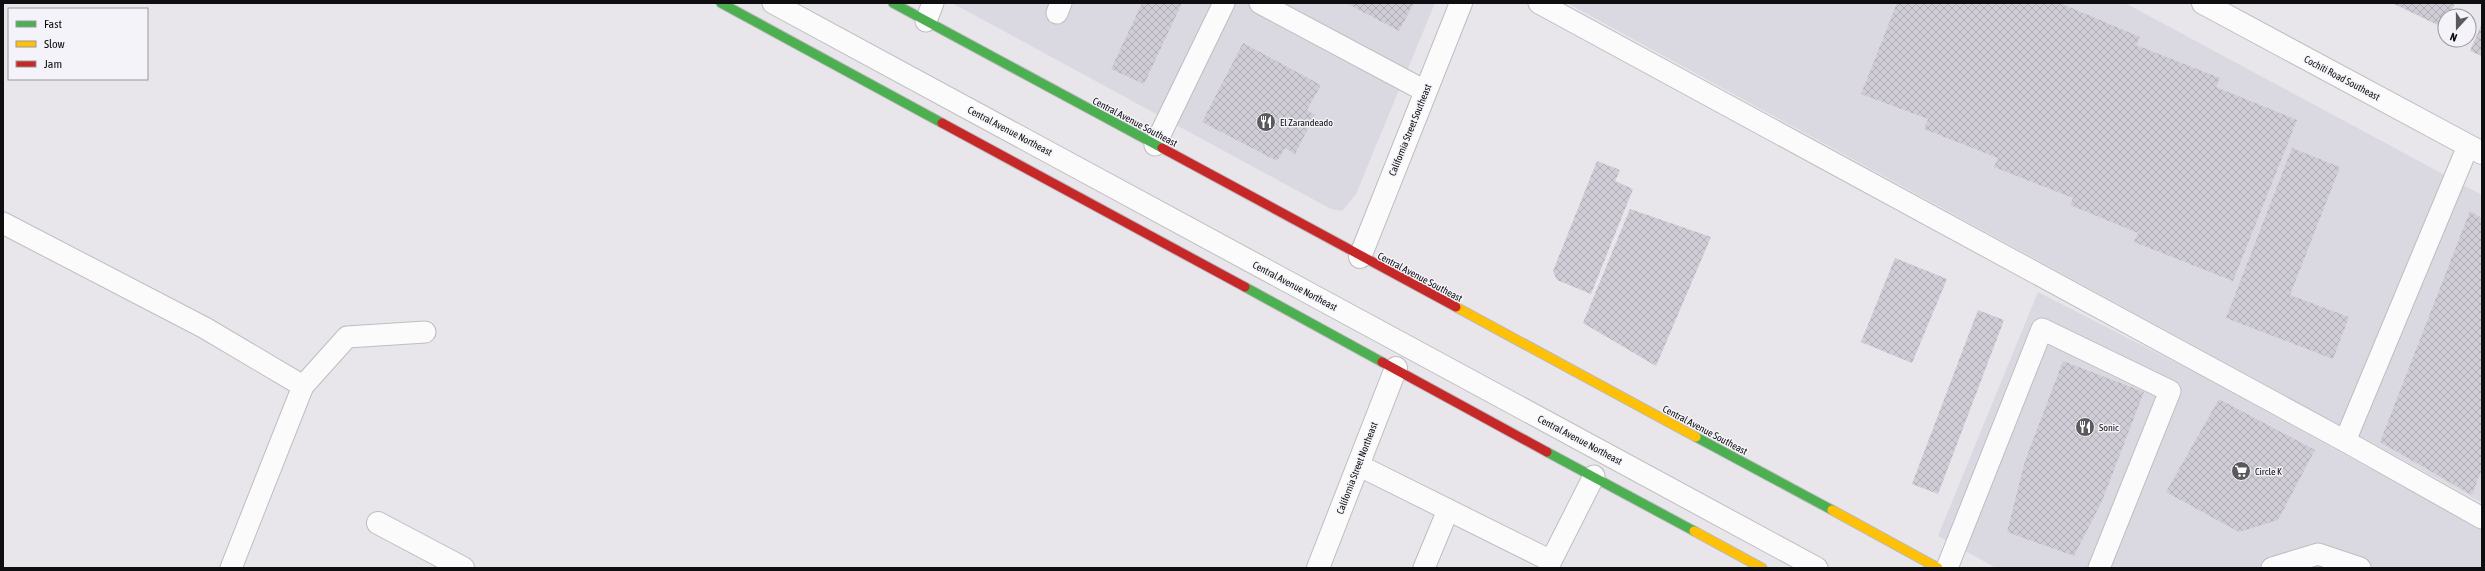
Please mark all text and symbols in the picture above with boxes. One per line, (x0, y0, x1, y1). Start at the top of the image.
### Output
legend (8, 8, 148, 80)
north arrow (2437, 8, 2477, 48)
text: Fast (44, 17, 62, 31)
text: N (2448, 31, 2459, 44)
text: Slow (44, 37, 65, 51)
street label: Cochiti Road Southeast (2302, 53, 2382, 103)
text: Jam (44, 57, 62, 71)
street label: California Street Southeast (1387, 82, 1434, 178)
street label: Central Avenue Southeast (1091, 95, 1179, 149)
street label: Central Avenue Northeast (966, 104, 1054, 158)
restaurant icon: El Zarandeado (1255, 111, 1277, 133)
place label: El Zarandeado (1280, 117, 1333, 128)
street label: Central Avenue Southeast (1376, 250, 1464, 304)
street label: Central Avenue Northeast (1251, 259, 1339, 313)
street label: Central Avenue Southeast (1661, 403, 1749, 457)
street label: Central Avenue Northeast (1536, 413, 1624, 467)
restaurant icon: Sonic (2074, 416, 2096, 438)
street label: California Street Northeast (1334, 420, 1380, 516)
place label: Sonic (2099, 422, 2119, 433)
supermarket icon: Circle K (2230, 460, 2252, 482)
place label: Circle K (2255, 466, 2282, 477)

